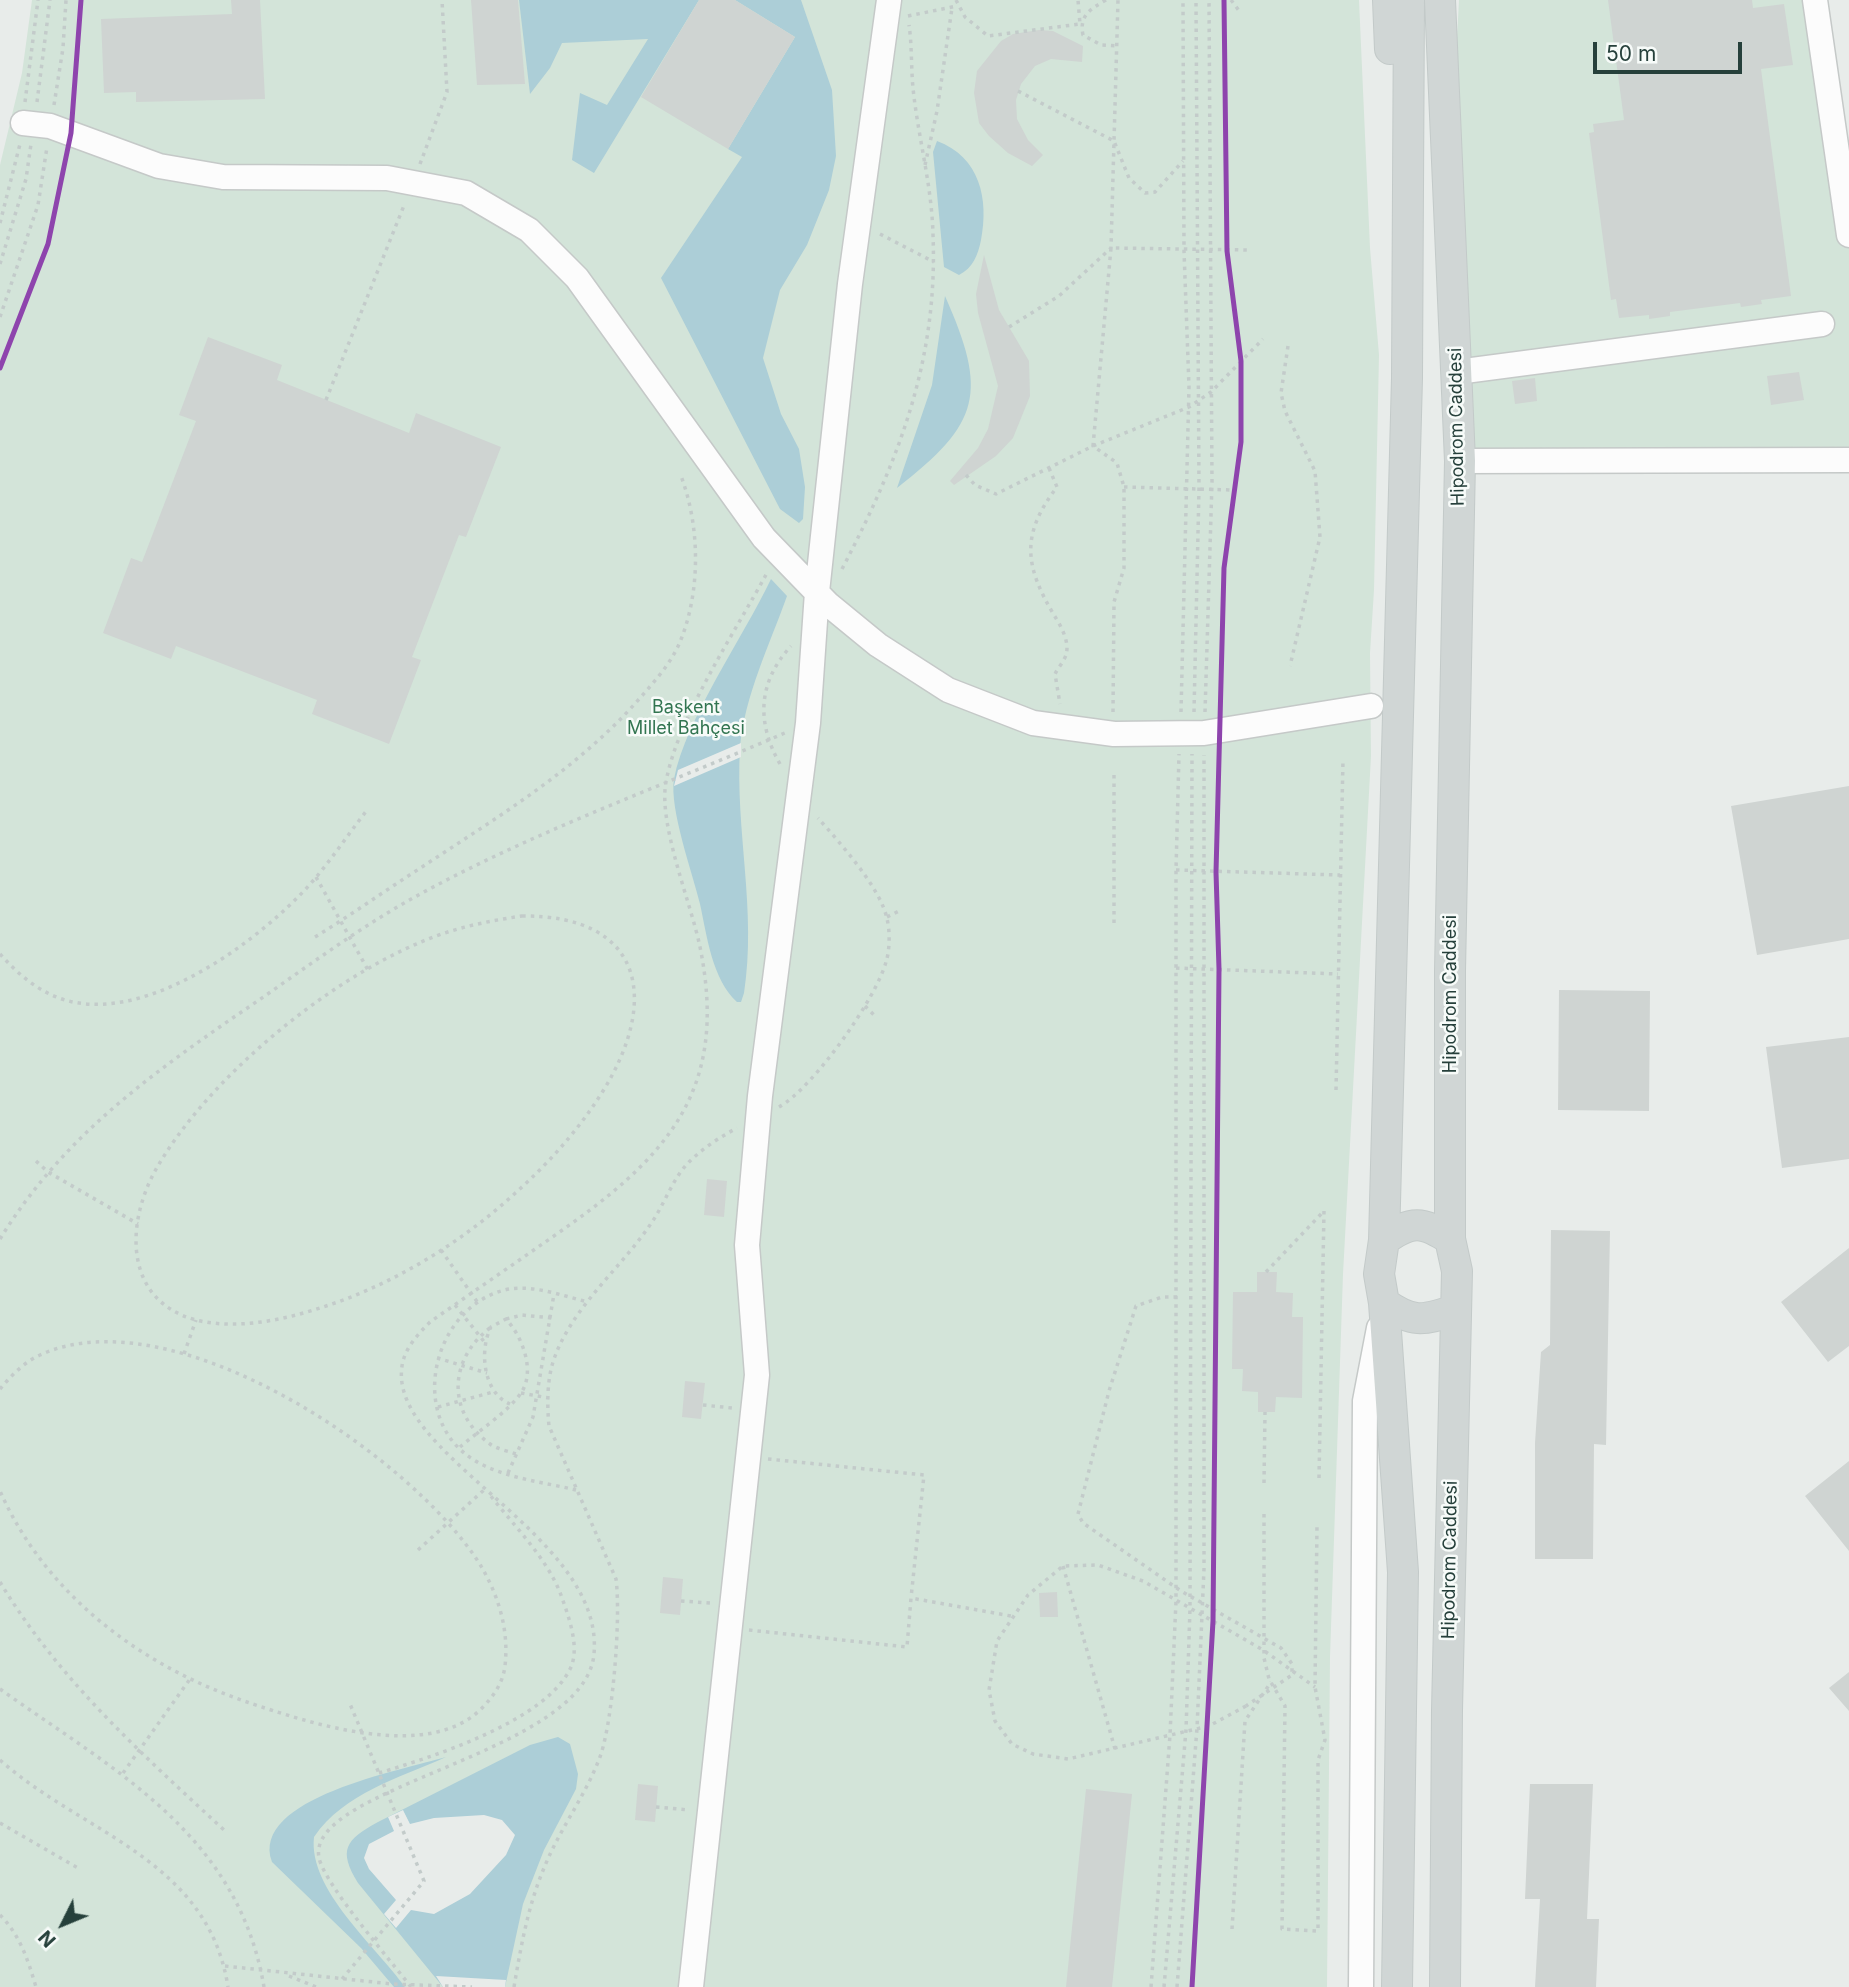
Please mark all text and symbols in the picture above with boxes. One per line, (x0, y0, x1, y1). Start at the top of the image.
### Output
scale bar (1597, 28, 1746, 72)
text: 50 m (1606, 41, 1656, 66)
street label: Hipodrom Caddesi (1445, 348, 1469, 506)
park label: Başkent Millet Bahçesi (627, 697, 745, 740)
street label: Hipodrom Caddesi (1440, 915, 1462, 1073)
street label: Hipodrom Caddesi (1438, 1481, 1462, 1639)
north arrow (28, 1889, 98, 1959)
text: N (34, 1926, 61, 1952)

